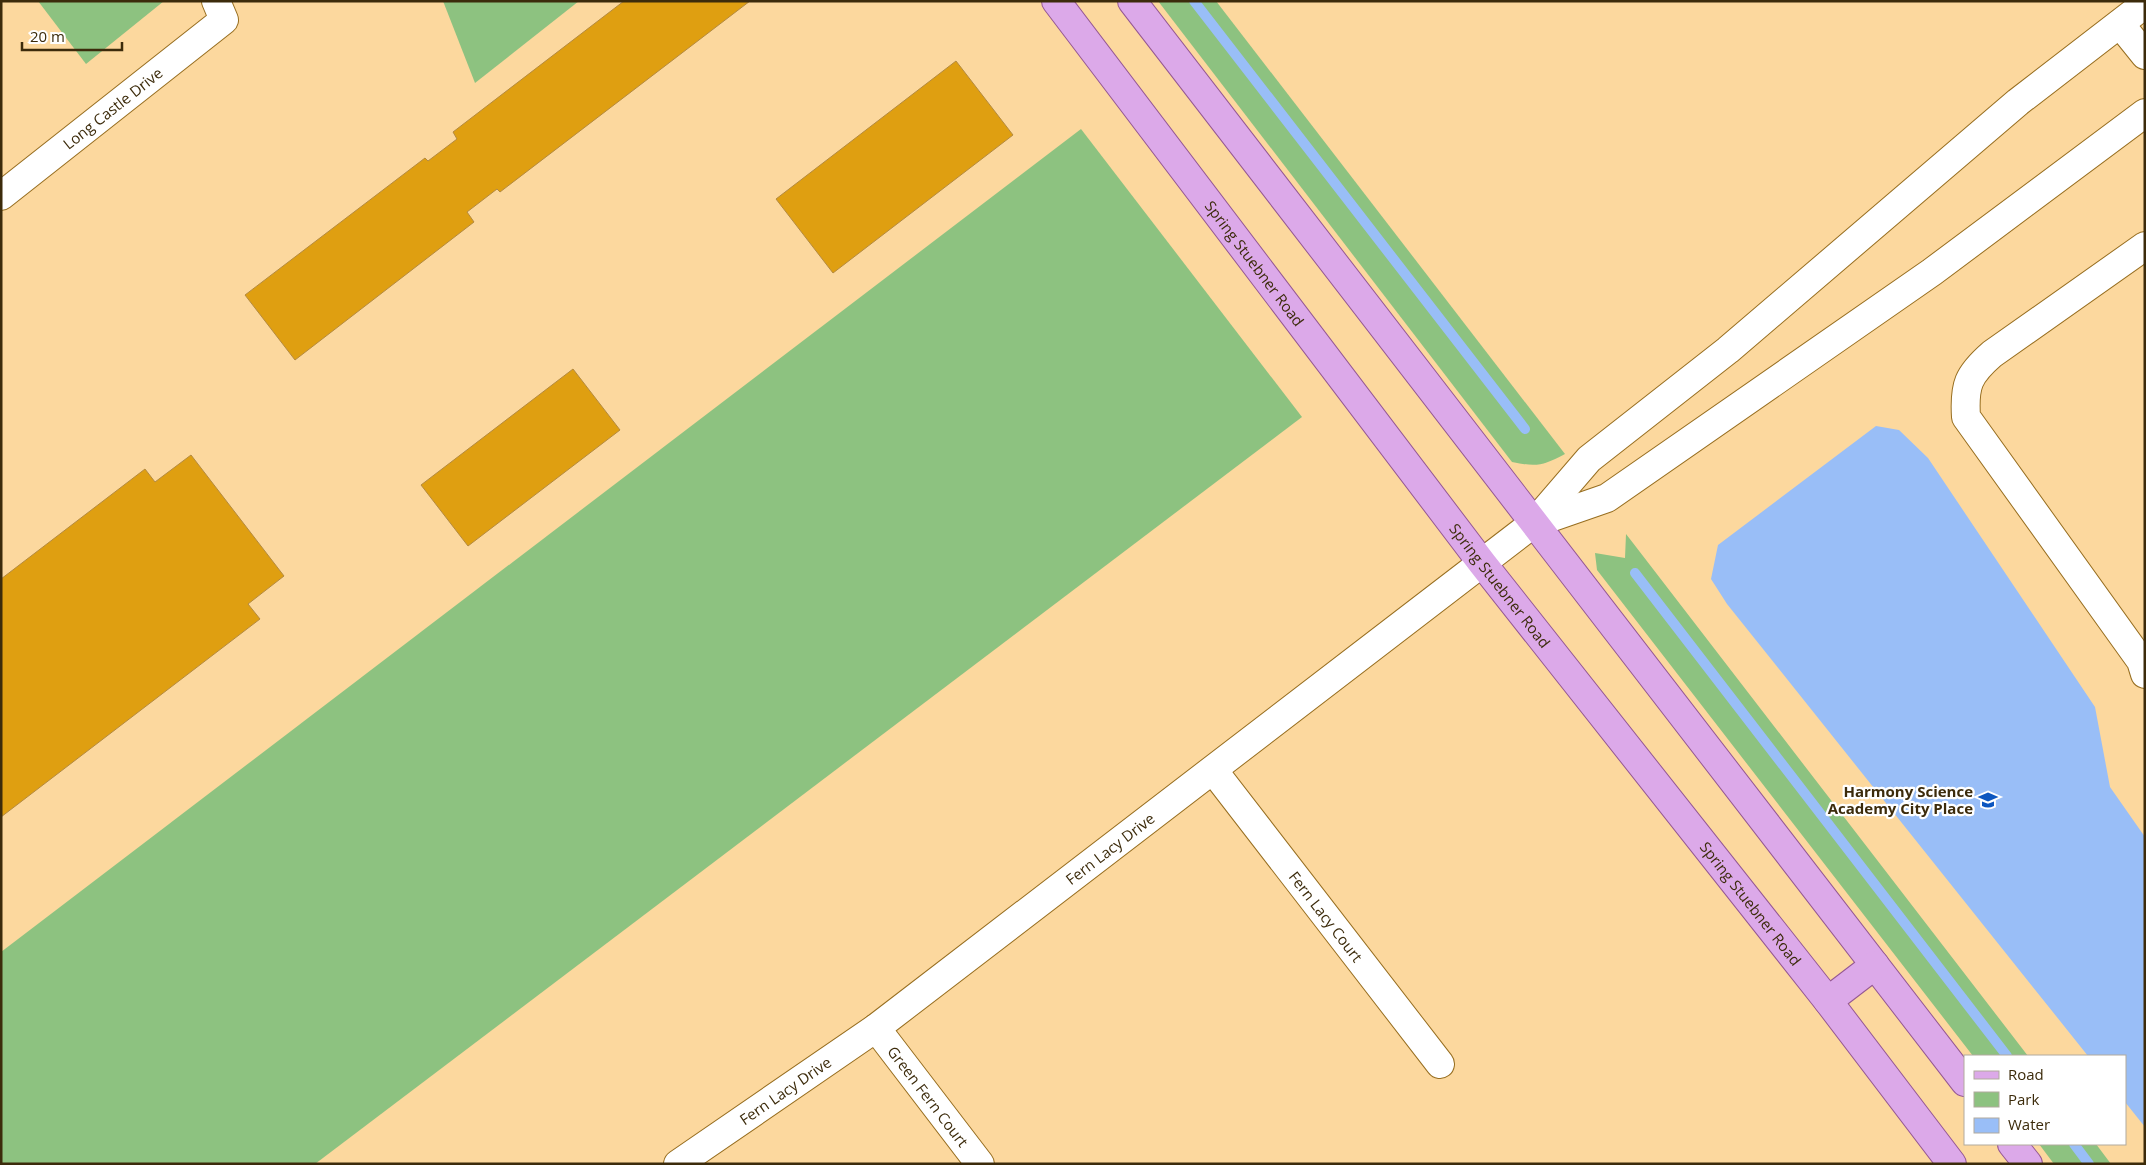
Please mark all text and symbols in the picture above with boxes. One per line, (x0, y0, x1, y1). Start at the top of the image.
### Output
scale bar (22, 20, 122, 52)
text: 20 m (30, 26, 65, 46)
street label: Long Castle Drive (59, 63, 166, 153)
street label: Spring Stuebner Road (1201, 196, 1309, 330)
street label: Spring Stuebner Road (1445, 519, 1555, 652)
place label: Harmony Science Academy City Place (1828, 781, 1973, 818)
school or university icon: Harmony Science Academy City Place (1977, 789, 1999, 811)
street label: Fern Lacy Drive (1061, 808, 1158, 889)
street label: Spring Stuebner Road (1696, 837, 1806, 969)
street label: Fern Lacy Court (1285, 867, 1367, 966)
street label: Green Fern Court (883, 1042, 973, 1151)
street label: Fern Lacy Drive (735, 1052, 835, 1129)
legend (1964, 1055, 2126, 1145)
text: Road (2008, 1064, 2044, 1084)
text: Park (2008, 1089, 2039, 1109)
text: Water (2008, 1114, 2050, 1134)

